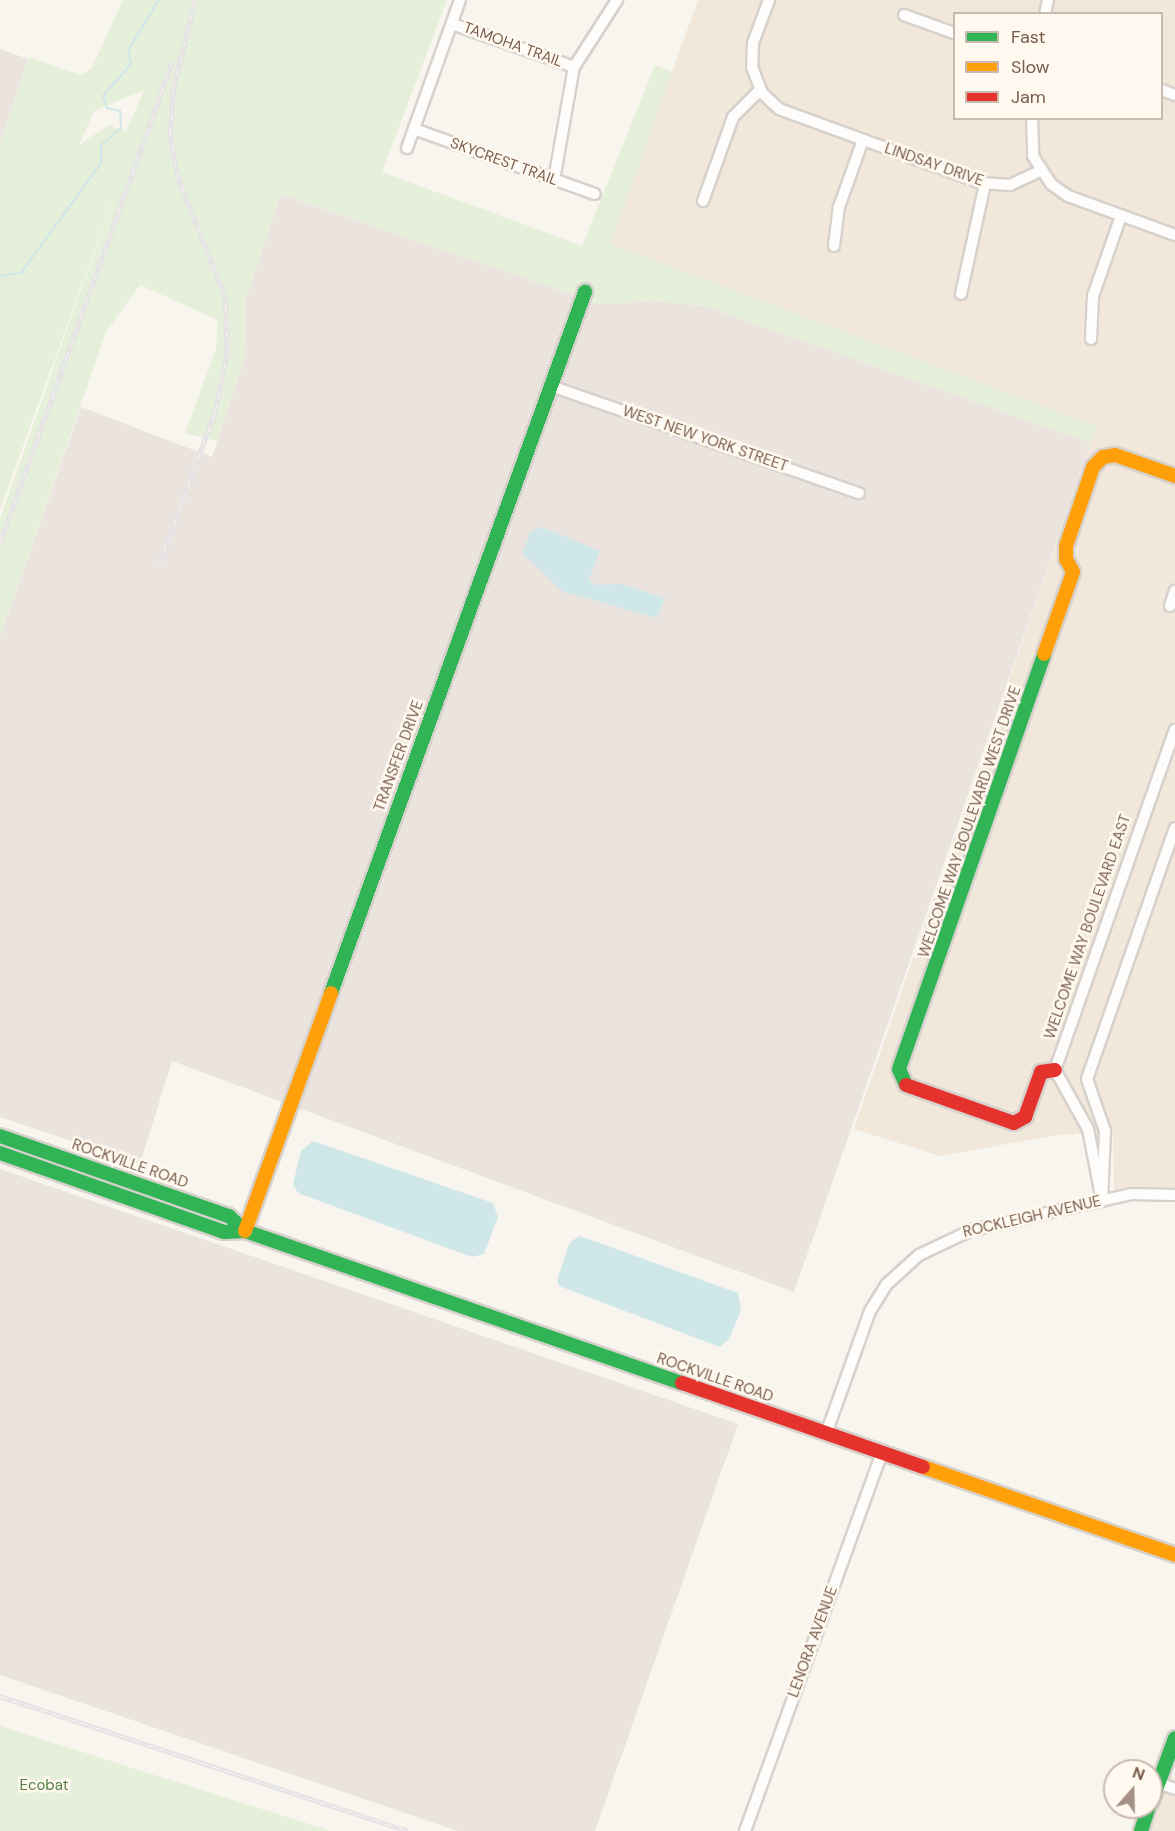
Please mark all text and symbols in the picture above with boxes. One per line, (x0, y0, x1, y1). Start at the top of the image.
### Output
legend (953, 12, 1163, 120)
street label: TAMOHA TRAIL (461, 19, 565, 71)
text: Fast (1011, 25, 1046, 49)
text: Slow (1011, 55, 1050, 79)
text: Jam (1011, 85, 1046, 109)
street label: SKYCREST TRAIL (448, 134, 560, 190)
street label: LINDSAY DRIVE (882, 140, 986, 190)
street label: WEST NEW YORK STREET (620, 402, 790, 476)
street label: WELCOME WAY BOULEVARD WEST DRIVE (915, 684, 1025, 960)
street label: TRANSFER DRIVE (371, 698, 427, 814)
street label: WELCOME WAY BOULEVARD EAST (1041, 812, 1135, 1042)
street label: ROCKVILLE ROAD (69, 1136, 191, 1192)
street label: ROCKLEIGH AVENUE (961, 1192, 1103, 1242)
street label: ROCKVILLE ROAD (654, 1350, 776, 1406)
street label: LENORA AVENUE (785, 1584, 841, 1700)
north arrow (1103, 1759, 1163, 1819)
text: N (1130, 1762, 1148, 1785)
park label: Ecobat (19, 1777, 69, 1795)

